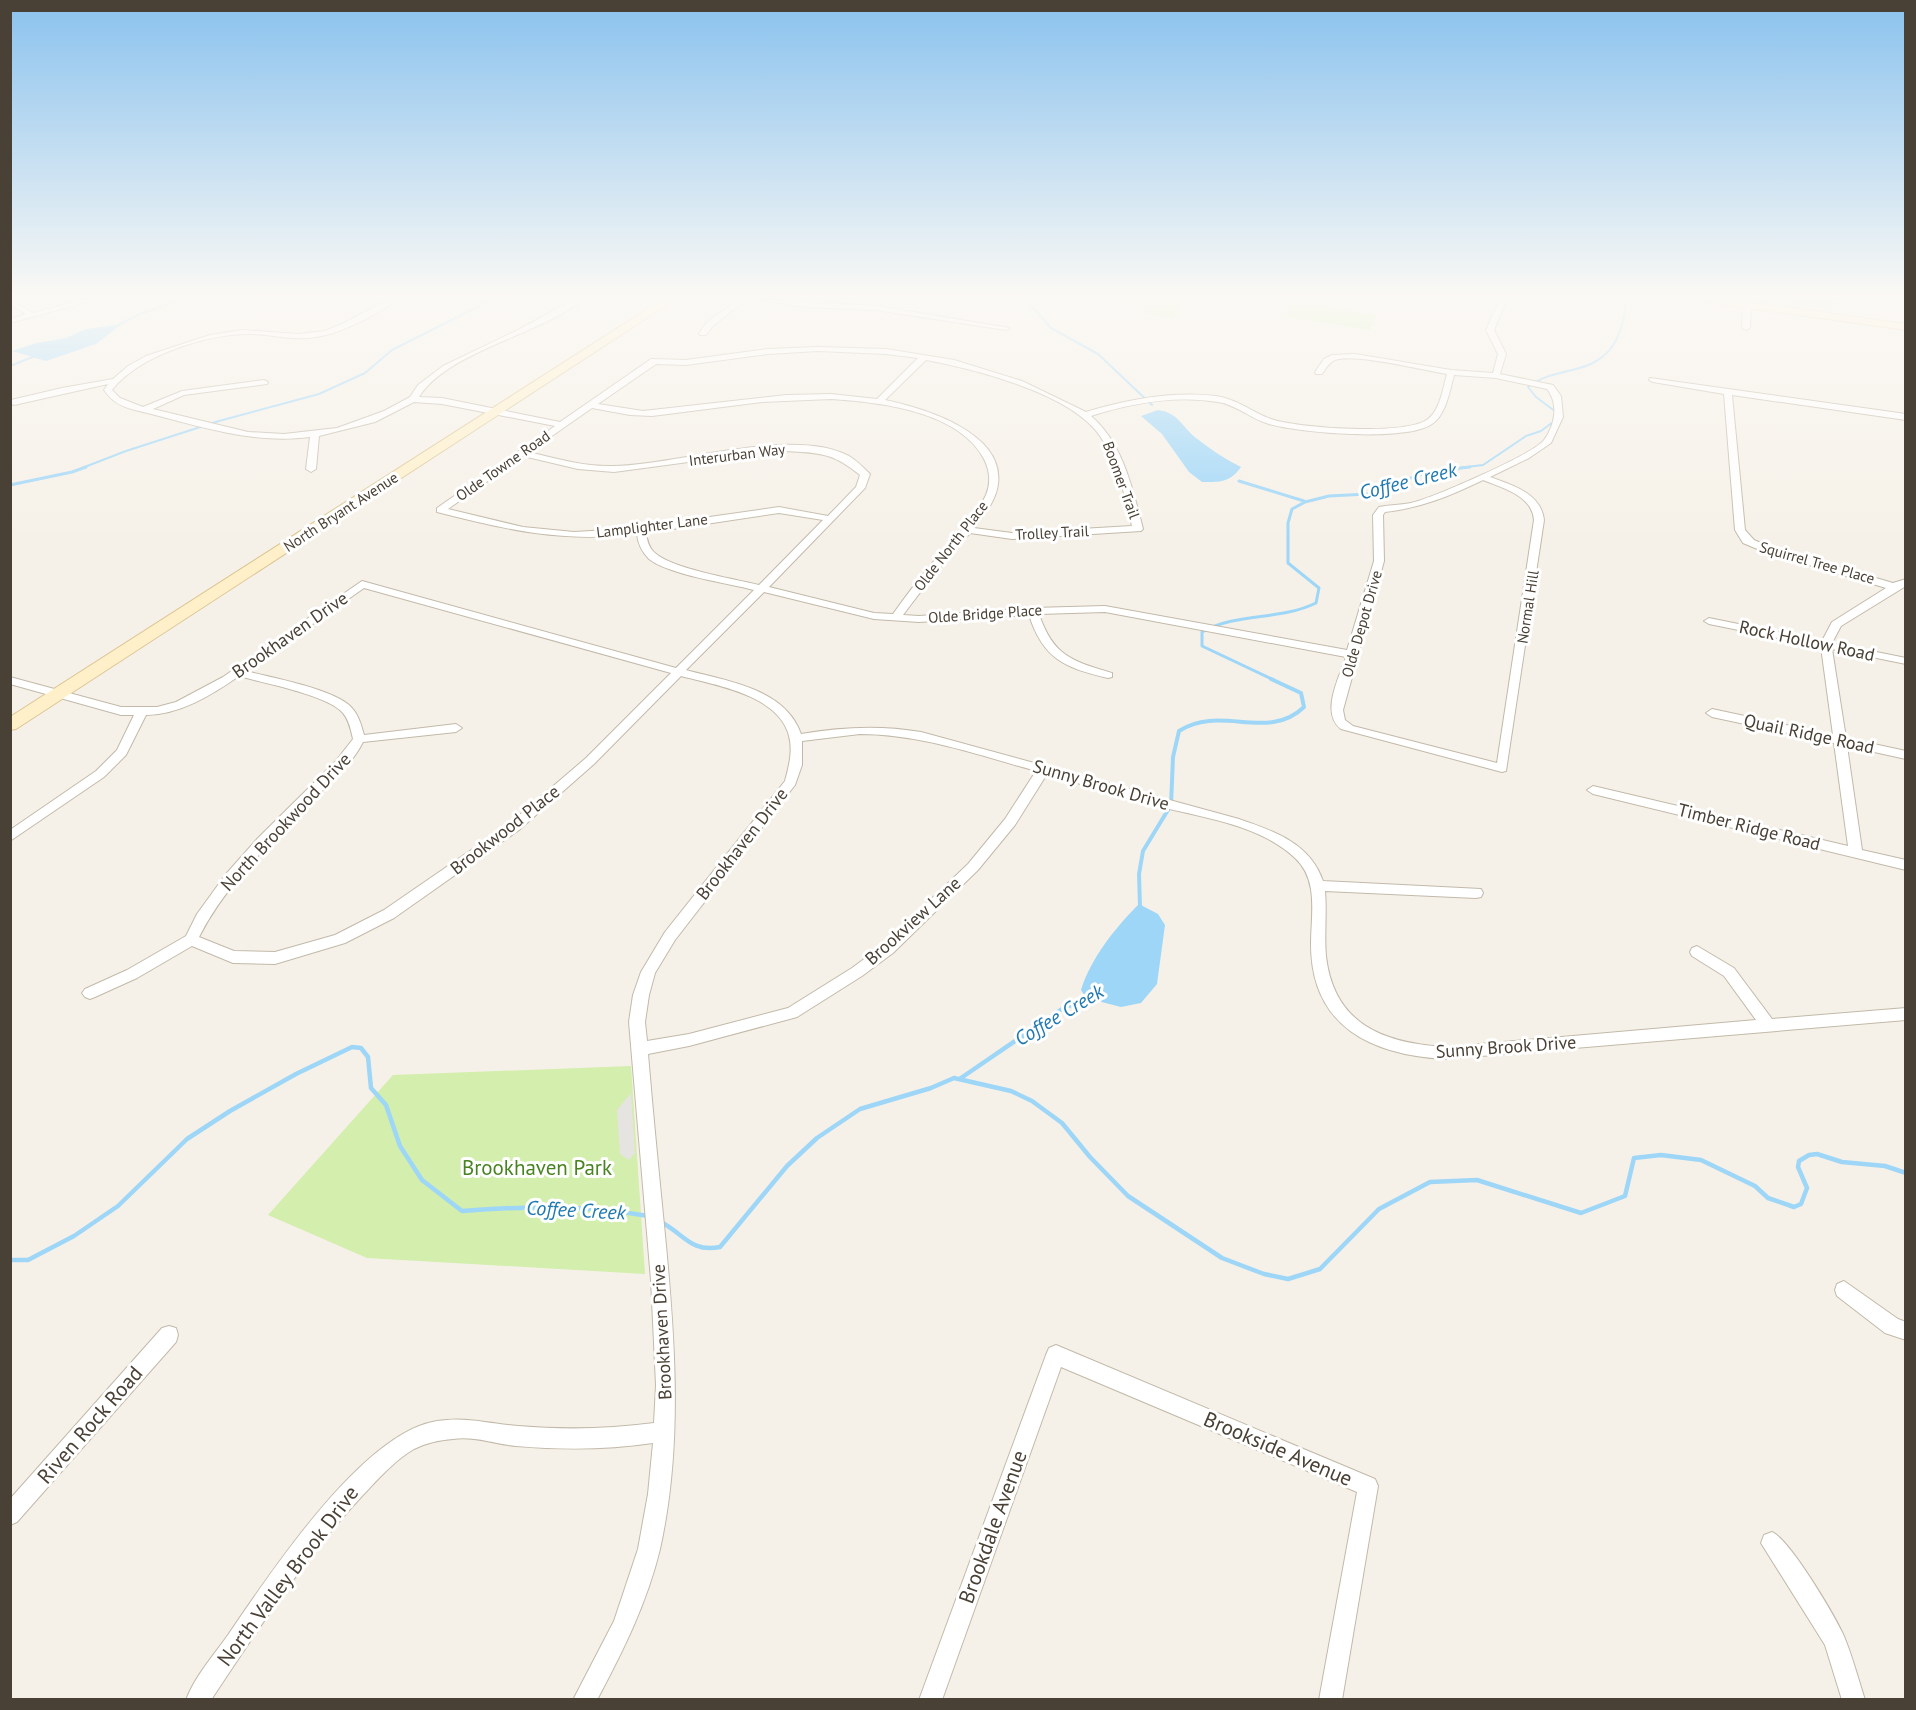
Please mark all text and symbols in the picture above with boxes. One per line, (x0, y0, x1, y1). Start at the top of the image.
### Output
street label: Olde Towne Road (452, 426, 554, 505)
street label: Interurban Way (688, 439, 786, 470)
street label: Boomer Trail (1099, 439, 1144, 522)
water label: Coffee Creek (1357, 456, 1460, 506)
street label: North Bryant Avenue (280, 467, 402, 556)
street label: Olde North Place (909, 497, 992, 595)
street label: Lamplighter Lane (595, 509, 709, 542)
street label: Trolley Trail (1015, 521, 1090, 544)
street label: Squirrel Tree Place (1757, 537, 1877, 588)
street label: Olde Depot Drive (1337, 568, 1386, 680)
street label: Normal Hill (1512, 568, 1543, 645)
street label: Brookhaven Drive (227, 586, 352, 683)
street label: Olde Bridge Place (927, 600, 1043, 627)
street label: Rock Hollow Road (1737, 615, 1877, 666)
street label: Quail Ridge Road (1742, 708, 1876, 759)
street label: North Brookwood Drive (216, 748, 356, 896)
street label: Sunny Brook Drive (1030, 754, 1172, 815)
street label: Brookwood Place (445, 780, 564, 879)
street label: Brookhaven Drive (691, 783, 793, 904)
street label: Timber Ridge Road (1675, 798, 1823, 855)
street label: Brookview Lane (860, 871, 965, 970)
water label: Coffee Creek (1010, 978, 1109, 1052)
street label: Sunny Brook Drive (1435, 1030, 1577, 1063)
park label: Brookhaven Park (462, 1154, 612, 1181)
water label: Coffee Creek (526, 1194, 627, 1226)
street label: Brookhaven Drive (646, 1264, 677, 1401)
street label: Riven Rock Road (31, 1360, 148, 1489)
street label: Brookside Avenue (1200, 1405, 1357, 1492)
street label: Brookdale Avenue (952, 1447, 1033, 1607)
street label: North Valley Brook Drive (211, 1480, 364, 1671)

